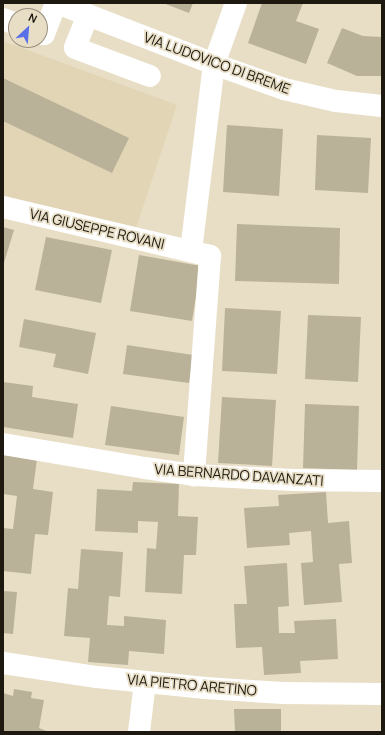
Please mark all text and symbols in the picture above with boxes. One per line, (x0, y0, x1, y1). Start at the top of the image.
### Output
north arrow (8, 8, 48, 48)
text: N (26, 9, 40, 26)
street label: VIA LUDOVICO DI BREME (141, 29, 293, 97)
street label: VIA GIUSEPPE ROVANI (28, 205, 166, 253)
street label: VIA BERNARDO DAVANZATI (154, 461, 324, 489)
street label: VIA PIETRO ARETINO (126, 671, 258, 699)

